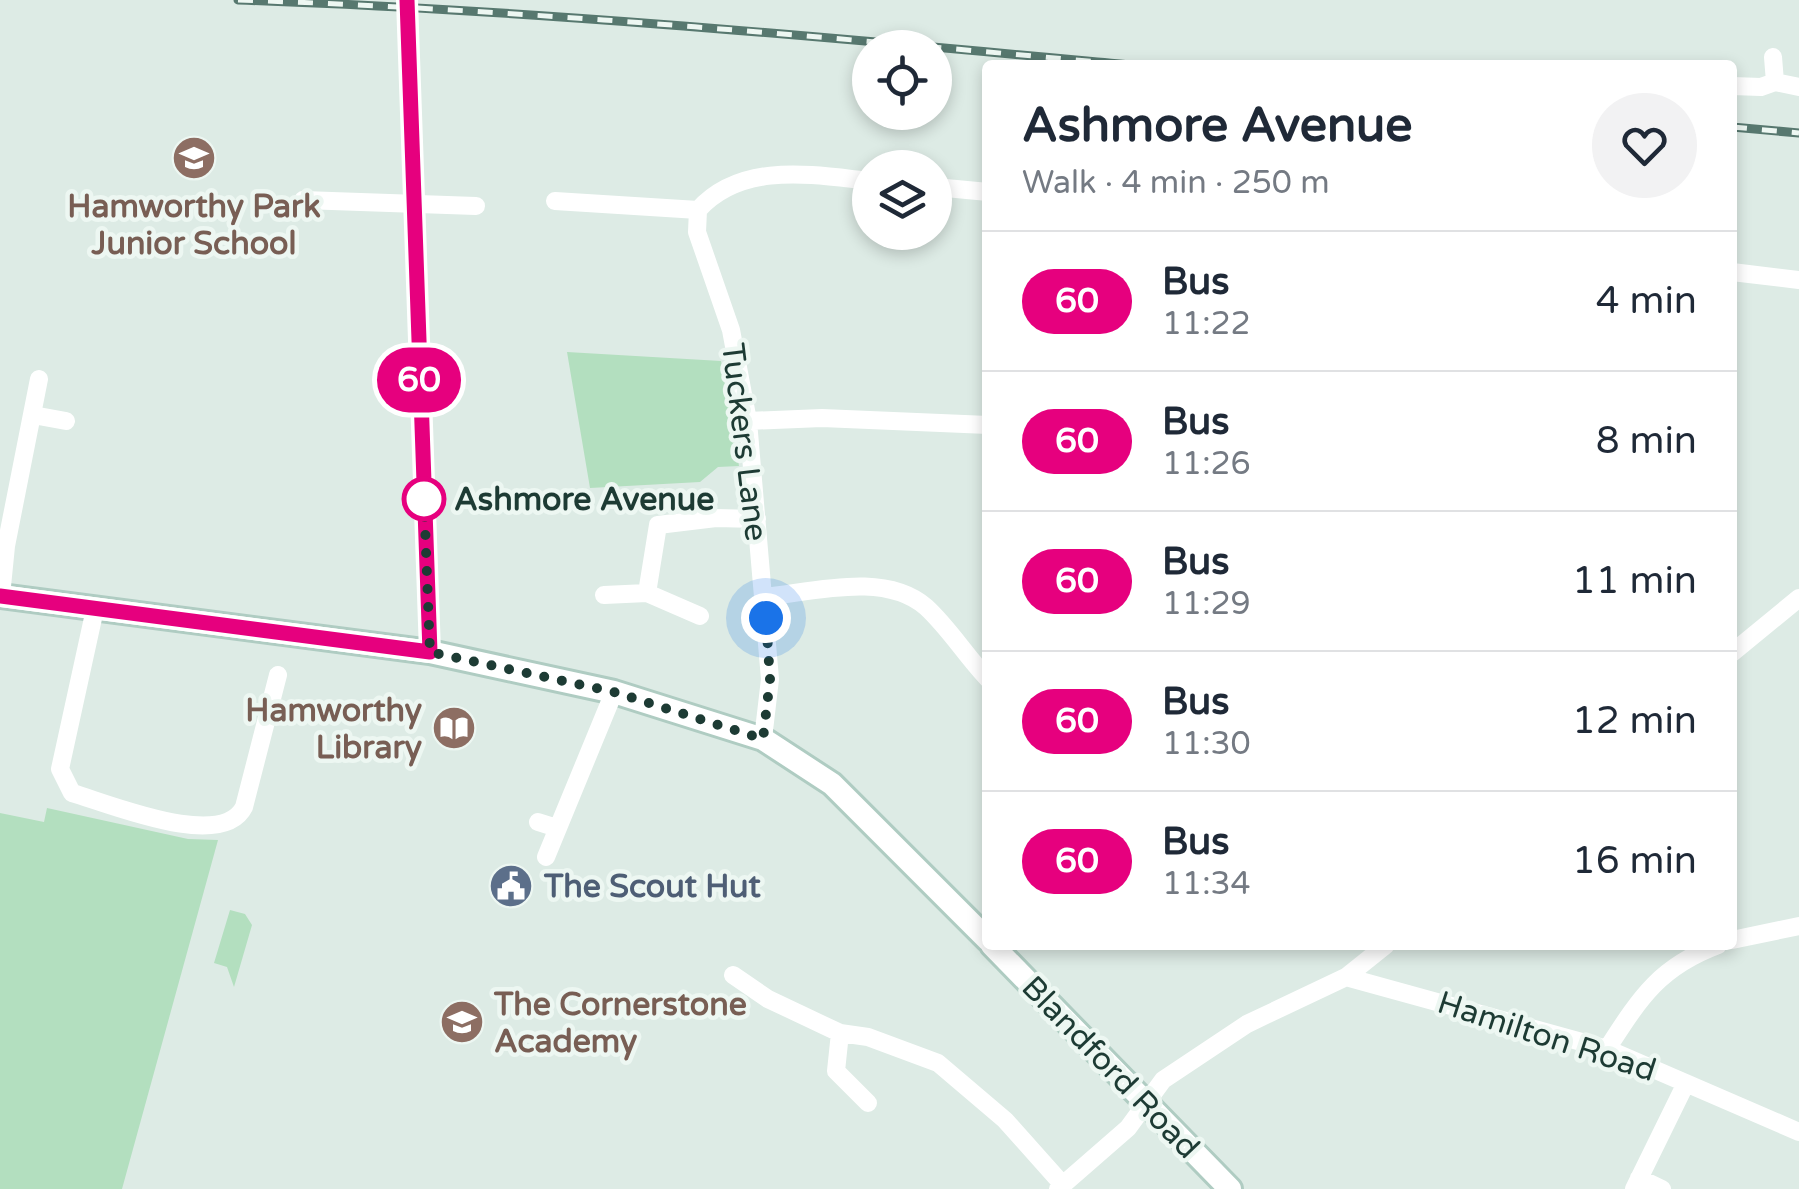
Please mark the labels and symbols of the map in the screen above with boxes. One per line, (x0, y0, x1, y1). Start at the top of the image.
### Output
school or university icon: Hamworthy Park Junior School (171, 135, 217, 181)
place label: Hamworthy Park Junior School (67, 188, 321, 263)
street label: Tuckers Lane (713, 341, 775, 543)
line badge: 60 (374, 348, 464, 412)
marker: Ashmore Avenue (403, 478, 445, 520)
place label: Ashmore Avenue (454, 481, 714, 519)
your location (741, 593, 791, 643)
place label: Hamworthy Library (245, 692, 422, 767)
library icon: Hamworthy Library (431, 705, 477, 751)
public building icon: The Scout Hut (488, 863, 534, 909)
place label: The Scout Hut (543, 868, 762, 906)
street label: Blandford Road (1014, 969, 1207, 1167)
street label: Hamilton Road (1433, 984, 1661, 1090)
place label: The Cornerstone Academy (493, 986, 747, 1061)
school or university icon: The Cornerstone Academy (439, 999, 485, 1045)

